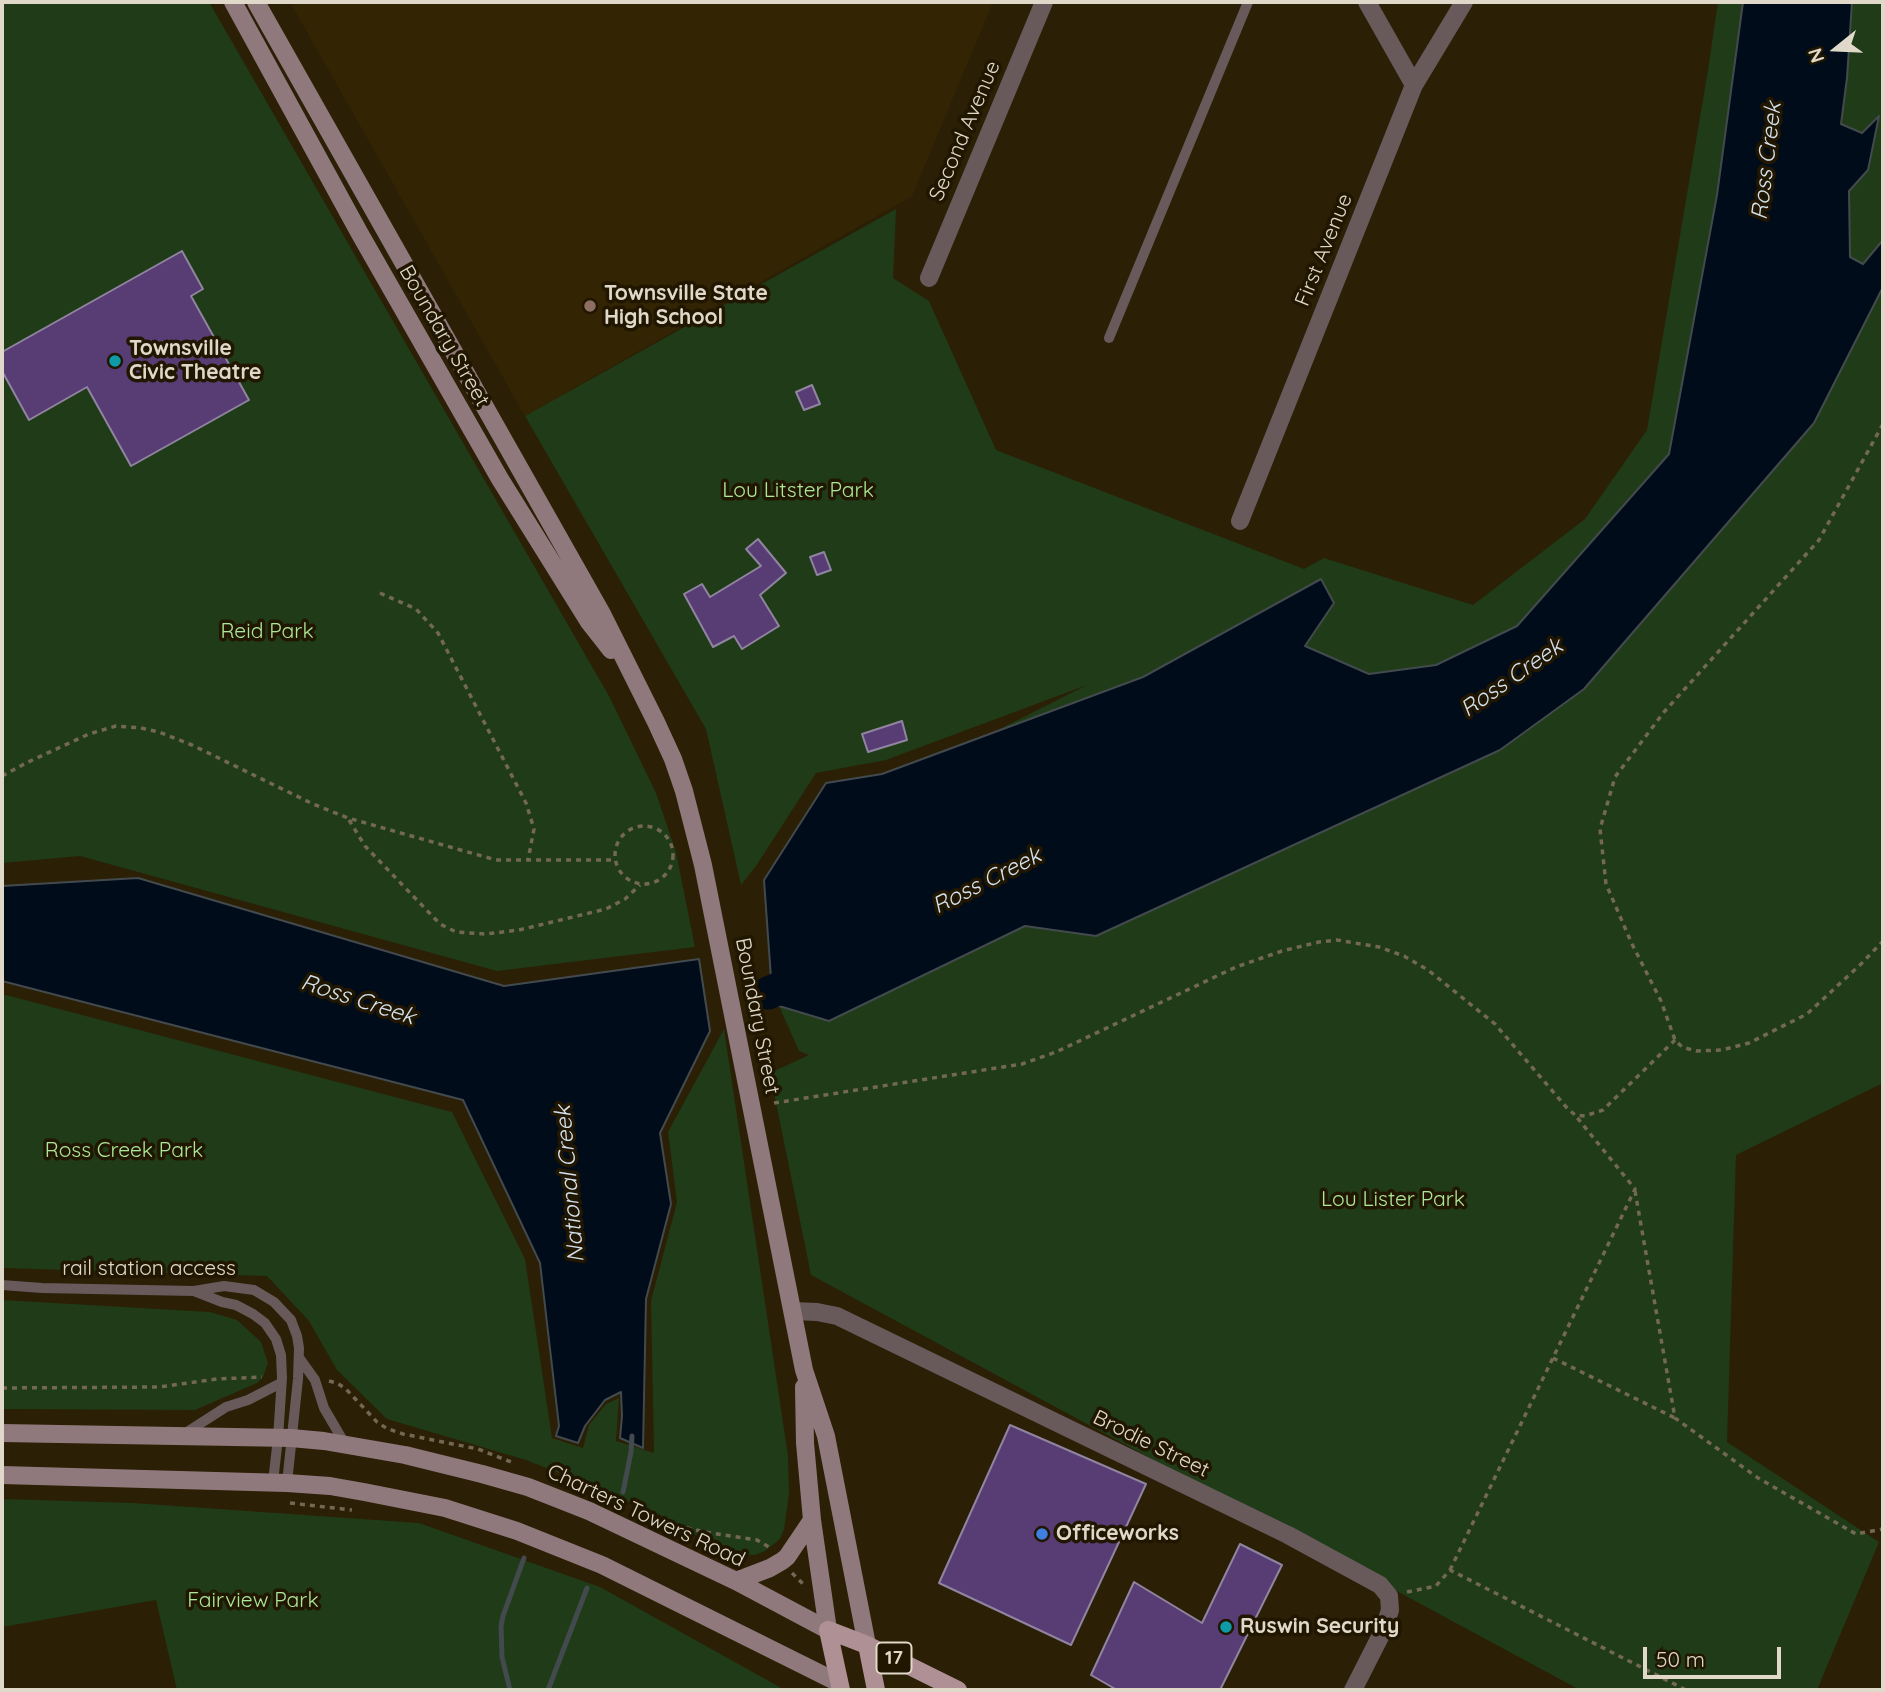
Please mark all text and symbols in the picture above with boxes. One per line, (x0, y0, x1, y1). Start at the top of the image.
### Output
north arrow (1801, 14, 1871, 84)
text: N (1802, 45, 1830, 66)
street label: Second Avenue (924, 57, 1006, 205)
water label: Ross Creek (1746, 100, 1788, 222)
street label: First Avenue (1290, 190, 1358, 310)
street label: Boundary Street (393, 261, 495, 411)
place label: Townsville State High School (604, 281, 768, 331)
marker: Townsville State High School (582, 298, 598, 314)
place label: Townsville Civic Theatre (129, 336, 261, 386)
marker: Townsville Civic Theatre (107, 353, 123, 369)
park label: Lou Litster Park (722, 478, 874, 504)
park label: Reid Park (220, 619, 314, 645)
water label: Ross Creek (1455, 633, 1569, 723)
water label: Ross Creek (928, 842, 1046, 920)
street label: Boundary Street (729, 936, 785, 1096)
water label: Ross Creek (297, 969, 419, 1031)
water label: National Creek (549, 1104, 591, 1264)
park label: Ross Creek Park (45, 1138, 203, 1164)
park label: Lou Lister Park (1321, 1187, 1465, 1213)
street label: rail station access (62, 1256, 236, 1282)
street label: Brodie Street (1089, 1405, 1213, 1483)
street label: Charters Towers Road (543, 1459, 749, 1573)
place label: Officeworks (1056, 1521, 1179, 1547)
marker: Officeworks (1034, 1526, 1050, 1542)
park label: Fairview Park (187, 1588, 319, 1614)
place label: Ruswin Security (1240, 1614, 1399, 1640)
marker: Ruswin Security (1218, 1619, 1234, 1635)
scale bar (1647, 1632, 1785, 1676)
road number: 17 (876, 1642, 912, 1674)
text: 50 m (1656, 1646, 1705, 1672)

